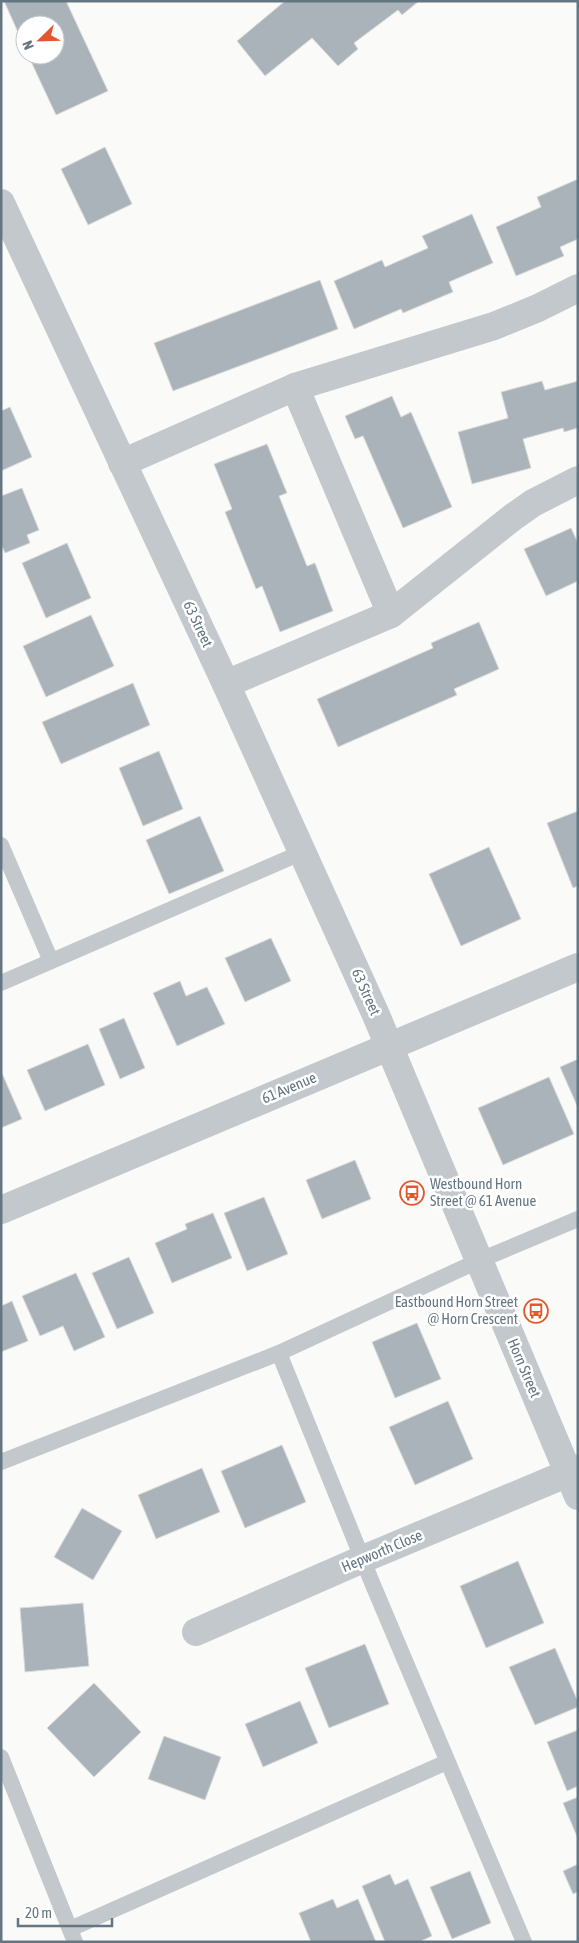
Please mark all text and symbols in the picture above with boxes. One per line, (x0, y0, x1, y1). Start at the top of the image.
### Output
north arrow (15, 15, 65, 65)
text: N (19, 38, 37, 52)
street label: 63 Street (180, 598, 217, 650)
street label: 63 Street (349, 966, 384, 1018)
street label: 61 Avenue (259, 1068, 319, 1107)
place label: Westbound Horn Street @ 61 Avenue (430, 1175, 537, 1209)
bus stop icon: Westbound Horn Street @ 61 Avenue (399, 1180, 425, 1206)
place label: Eastbound Horn Street @ Horn Crescent (395, 1293, 518, 1327)
bus stop icon: Eastbound Horn Street @ Horn Crescent (523, 1298, 549, 1324)
street label: Horn Street (504, 1336, 544, 1400)
street label: Hepworth Close (339, 1526, 425, 1575)
scale bar (18, 1896, 111, 1928)
text: 20 m (25, 1904, 52, 1921)

